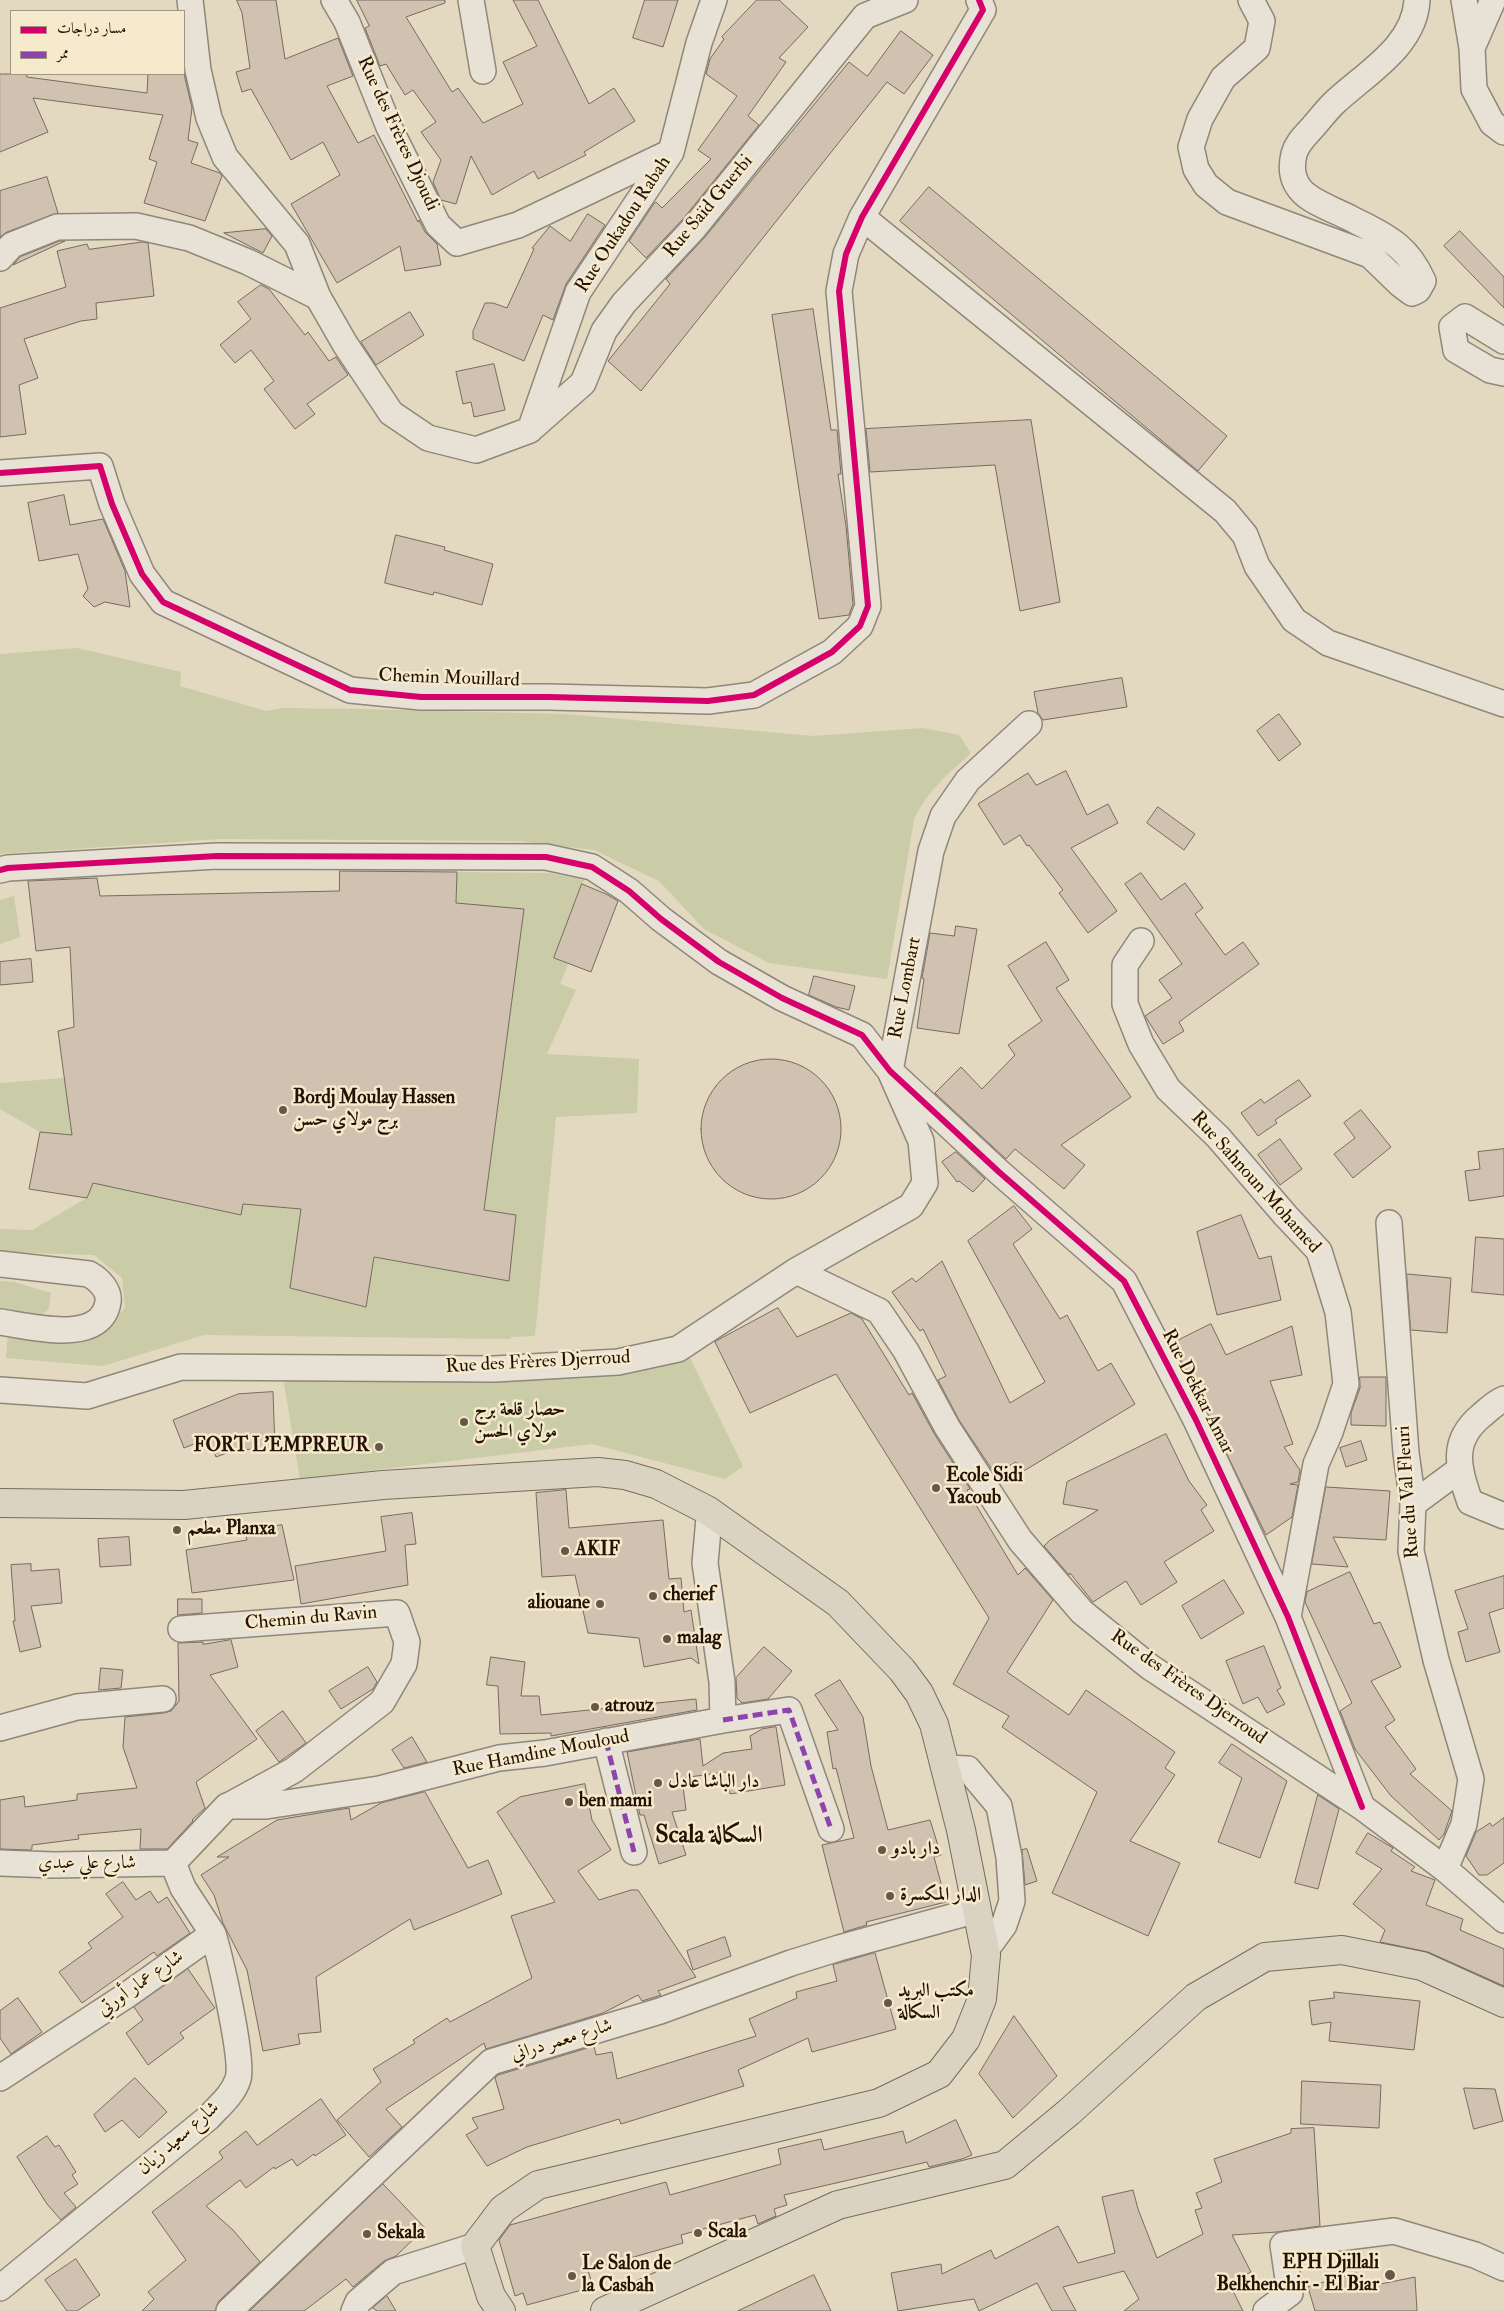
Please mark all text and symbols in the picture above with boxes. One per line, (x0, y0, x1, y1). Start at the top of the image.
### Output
legend (10, 10, 185, 75)
text: مسار دراجات (57, 19, 126, 38)
text: ممر (57, 44, 69, 63)
street label: Rue des Frères Djoudi (351, 53, 443, 215)
street label: Rue Saïd Guerbi (659, 151, 759, 263)
street label: Rue Oukadou Rabah (571, 153, 677, 297)
street label: Chemin Mouillard (378, 665, 520, 693)
street label: Rue Lombart (885, 935, 927, 1041)
place label: Bordj Moulay Hassen برج مولاي حسن (293, 1088, 455, 1132)
marker: Bordj Moulay Hassen برج مولاي حسن (277, 1104, 289, 1116)
street label: Rue Sahnoun Mohamed (1185, 1107, 1325, 1259)
street label: Rue Dekkar Amar (1156, 1326, 1238, 1458)
street label: Rue des Frères Djerroud (445, 1347, 631, 1379)
place label: حصار قلعة برج مولاي الحسن (474, 1400, 565, 1444)
marker: حصار قلعة برج مولاي الحسن (458, 1416, 470, 1428)
street label: Rue du Val Fleuri (1393, 1425, 1425, 1559)
place label: FORT L'EMPREUR (194, 1436, 369, 1458)
marker: FORT L'EMPREUR (373, 1441, 385, 1453)
place label: Ecole Sidi Yacoub (946, 1466, 1023, 1510)
marker: Ecole Sidi Yacoub (930, 1482, 942, 1494)
place label: مطعم Planxa (187, 1519, 276, 1541)
marker: مطعم Planxa (171, 1524, 183, 1536)
place label: AKIF (575, 1540, 620, 1562)
marker: AKIF (559, 1545, 571, 1557)
place label: cherief (663, 1585, 715, 1607)
marker: cherief (647, 1590, 659, 1602)
place label: aliouane (528, 1593, 590, 1615)
marker: aliouane (594, 1598, 606, 1610)
street label: Chemin du Ravin (244, 1602, 378, 1636)
street label: Rue des Frères Djerroud (1106, 1626, 1270, 1750)
place label: malag (677, 1628, 722, 1650)
marker: malag (661, 1633, 673, 1645)
place label: atrouz (605, 1696, 654, 1718)
marker: atrouz (589, 1701, 601, 1713)
street label: Rue Hamdine Mouloud (451, 1726, 631, 1782)
place label: دار الباشا عادل (668, 1772, 760, 1794)
marker: دار الباشا عادل (652, 1777, 664, 1789)
place label: ben mami (579, 1791, 652, 1813)
marker: ben mami (563, 1796, 575, 1808)
district label: Scala السكالة (655, 1823, 763, 1851)
place label: دار بادو (892, 1839, 940, 1861)
marker: دار بادو (876, 1844, 888, 1856)
street label: شارع علي عبدي (38, 1853, 136, 1875)
place label: الدار المكسرة (900, 1885, 981, 1907)
marker: الدار المكسرة (884, 1890, 896, 1902)
street label: شارع عمار أورتي (94, 1946, 188, 2022)
place label: مكتب البريد السكالة (898, 1981, 974, 2025)
marker: مكتب البريد السكالة (882, 1997, 894, 2009)
street label: شارع معمر دراني (509, 2015, 615, 2067)
street label: شارع سعيد زيان (133, 2097, 225, 2181)
place label: Scala (708, 2222, 747, 2244)
place label: Sekala (377, 2223, 425, 2245)
marker: Scala (692, 2227, 704, 2239)
marker: Sekala (361, 2228, 373, 2240)
place label: EPH Djillali Belkhenchir - El Biar (1216, 2253, 1379, 2297)
place label: Le Salon de la Casbah (582, 2254, 671, 2298)
marker: EPH Djillali Belkhenchir - El Biar (1383, 2268, 1397, 2282)
marker: Le Salon de la Casbah (566, 2270, 578, 2282)

